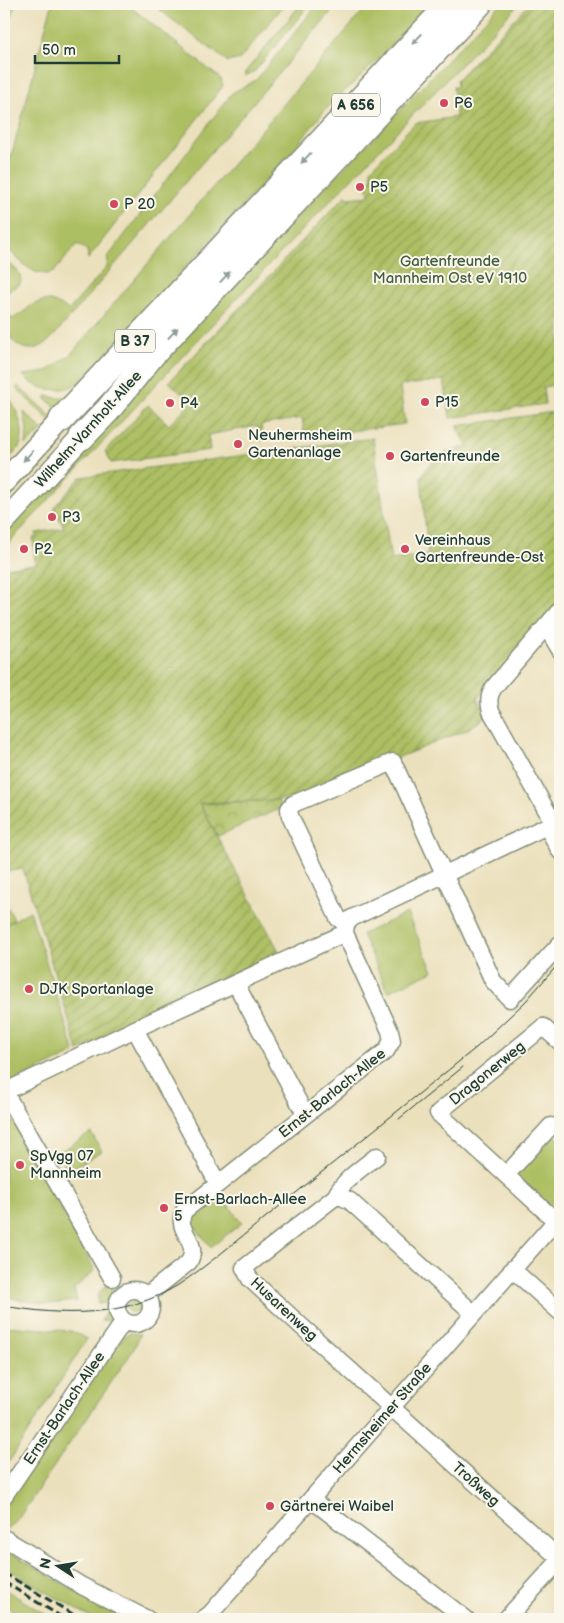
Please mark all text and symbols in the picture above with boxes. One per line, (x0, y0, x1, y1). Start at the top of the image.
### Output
scale bar (35, 32, 119, 64)
one-way arrow (411, 33, 423, 45)
text: 50 m (42, 41, 76, 60)
road number: A 656 (332, 94, 380, 116)
place label: P6 (454, 94, 473, 113)
marker: P6 (438, 97, 450, 109)
one-way arrow (300, 152, 312, 164)
place label: P5 (370, 178, 388, 197)
marker: P5 (354, 181, 366, 193)
place label: P 20 (124, 195, 155, 214)
marker: P 20 (108, 198, 120, 210)
park label: Gartenfreunde Mannheim Ost eV 1910 (373, 252, 527, 288)
one-way arrow (219, 271, 231, 283)
one-way arrow (167, 328, 179, 340)
road number: B 37 (115, 330, 155, 352)
street label: Wilhelm-Varnholt-Allee (31, 367, 146, 492)
place label: P15 (435, 393, 459, 412)
place label: P4 (180, 394, 199, 413)
marker: P15 (419, 396, 431, 408)
marker: P4 (164, 397, 176, 409)
place label: Neuhermsheim Gartenanlage (248, 426, 352, 462)
marker: Neuhermsheim Gartenanlage (232, 438, 244, 450)
place label: Gartenfreunde (400, 447, 500, 466)
one-way arrow (22, 450, 34, 462)
marker: Gartenfreunde (384, 450, 396, 462)
place label: P3 (62, 508, 81, 527)
marker: P3 (46, 511, 58, 523)
place label: Vereinhaus Gartenfreunde-Ost (415, 531, 544, 567)
place label: P2 (34, 540, 52, 559)
marker: P2 (18, 543, 30, 555)
marker: Vereinhaus Gartenfreunde-Ost (399, 543, 411, 555)
place label: DJK Sportanlage (39, 980, 154, 999)
marker: DJK Sportanlage (23, 983, 35, 995)
street label: Dragonerweg (446, 1037, 529, 1110)
street label: Ernst-Barlach-Allee (275, 1044, 390, 1142)
place label: SpVgg 07 Mannheim (30, 1147, 101, 1183)
marker: SpVgg 07 Mannheim (14, 1159, 26, 1171)
place label: Ernst-Barlach-Allee 5 (174, 1190, 306, 1226)
marker: Ernst-Barlach-Allee 5 (158, 1202, 170, 1214)
street label: Husarenweg (246, 1273, 321, 1345)
street label: Ernst-Barlach-Allee (20, 1348, 109, 1468)
street label: Hermsheimer Straße (329, 1359, 436, 1478)
street label: Troßweg (448, 1458, 503, 1511)
place label: Gärtnerei Waibel (280, 1497, 394, 1516)
marker: Gärtnerei Waibel (264, 1500, 276, 1512)
north arrow (32, 1540, 82, 1590)
text: N (36, 1556, 55, 1570)

